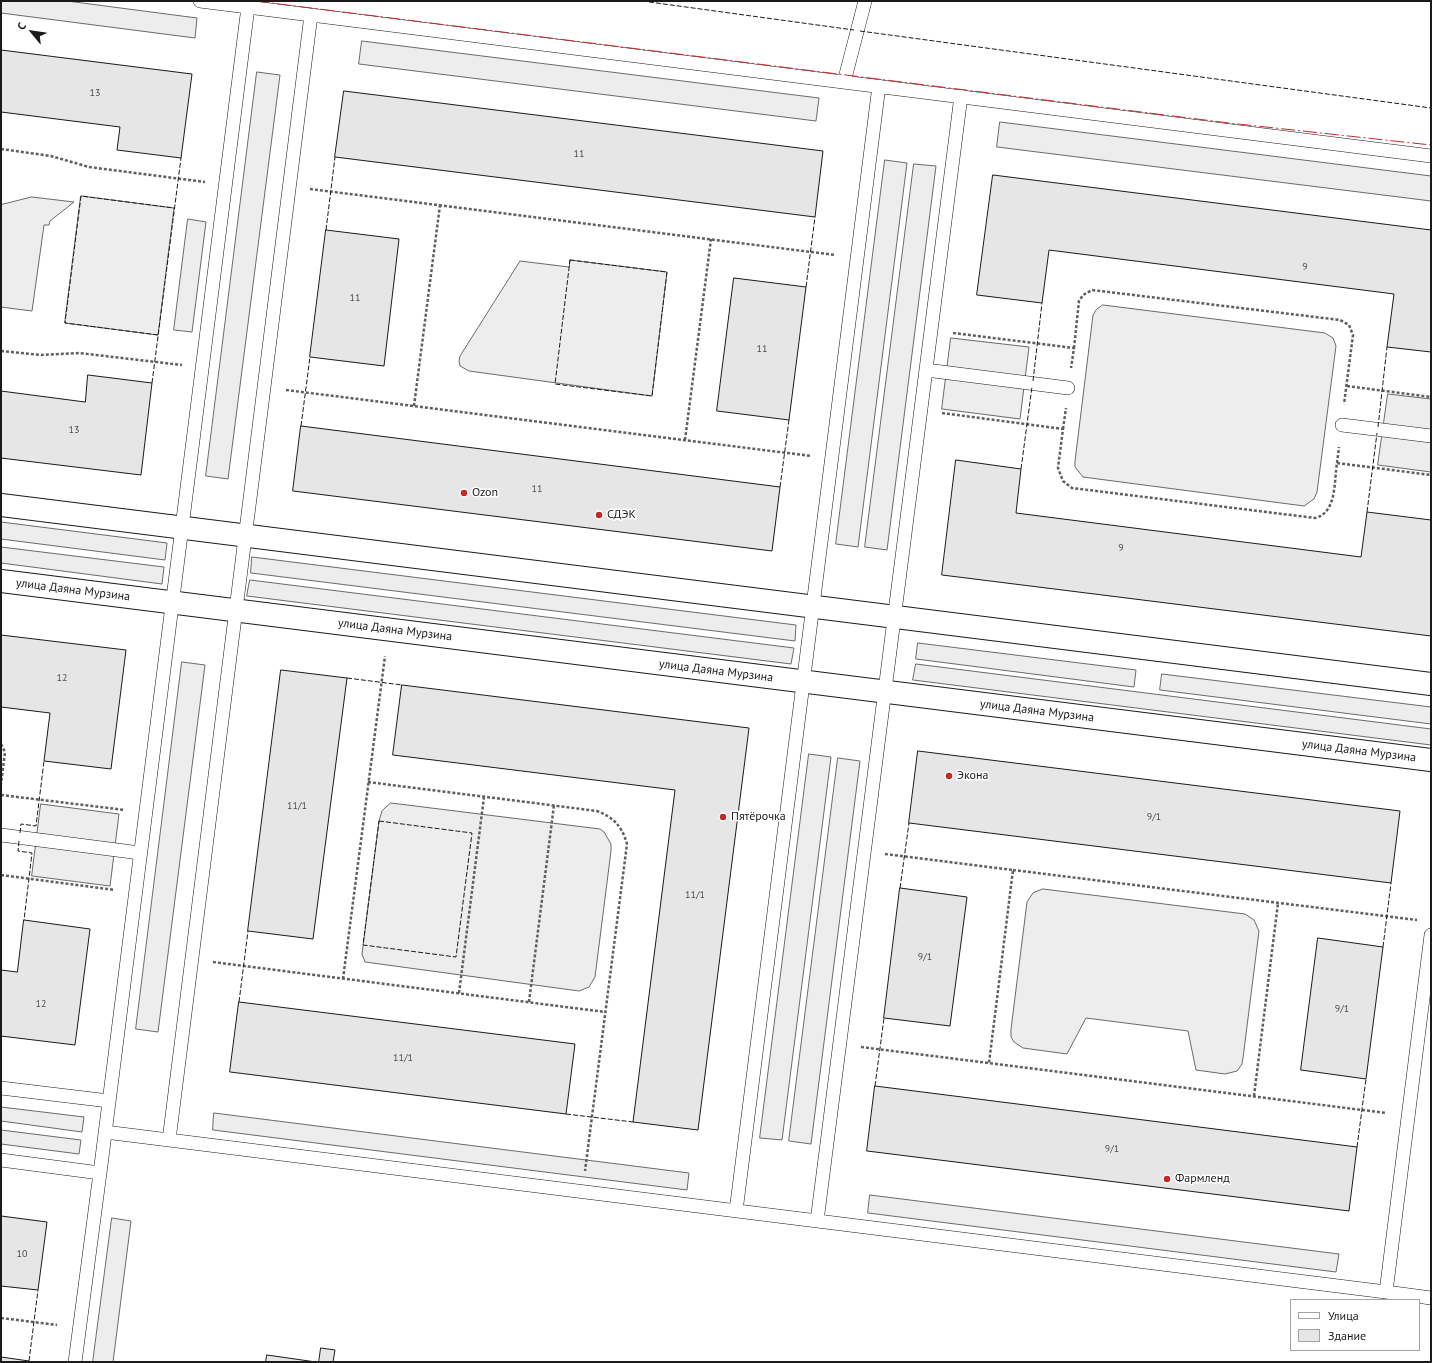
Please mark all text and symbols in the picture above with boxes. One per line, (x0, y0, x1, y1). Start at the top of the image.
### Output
north arrow (12, 12, 52, 52)
text: С (14, 20, 29, 32)
house number: 13 (90, 87, 100, 99)
house number: 11 (574, 148, 584, 160)
house number: 9 (1302, 261, 1308, 273)
house number: 11 (350, 292, 360, 304)
house number: 11 (757, 343, 767, 355)
house number: 13 (69, 424, 79, 436)
house number: 11 (532, 483, 542, 495)
place label: Ozon (472, 486, 498, 500)
marker: Ozon (459, 488, 469, 498)
place label: СДЭК (607, 508, 636, 522)
marker: СДЭК (594, 510, 604, 520)
house number: 9 (1118, 542, 1124, 554)
street label: улица Даяна Мурзина (15, 576, 131, 604)
street label: улица Даяна Мурзина (337, 616, 453, 644)
street label: улица Даяна Мурзина (658, 657, 774, 685)
house number: 12 (57, 672, 67, 684)
street label: улица Даяна Мурзина (979, 697, 1095, 725)
street label: улица Даяна Мурзина (1301, 737, 1417, 765)
place label: Экона (957, 769, 988, 783)
marker: Экона (944, 771, 954, 781)
house number: 11/1 (287, 800, 307, 812)
place label: Пятёрочка (731, 810, 786, 824)
house number: 9/1 (1147, 811, 1161, 823)
marker: Пятёрочка (718, 812, 728, 822)
house number: 11/1 (685, 889, 705, 901)
house number: 9/1 (918, 951, 932, 963)
house number: 12 (36, 998, 46, 1010)
house number: 9/1 (1335, 1003, 1349, 1015)
house number: 11/1 (393, 1052, 413, 1064)
house number: 9/1 (1105, 1143, 1119, 1155)
place label: Фармленд (1175, 1172, 1230, 1186)
marker: Фармленд (1162, 1174, 1172, 1184)
house number: 10 (17, 1248, 27, 1260)
legend (1290, 1299, 1420, 1351)
text: Улица (1328, 1308, 1359, 1323)
text: Здание (1328, 1328, 1366, 1343)

